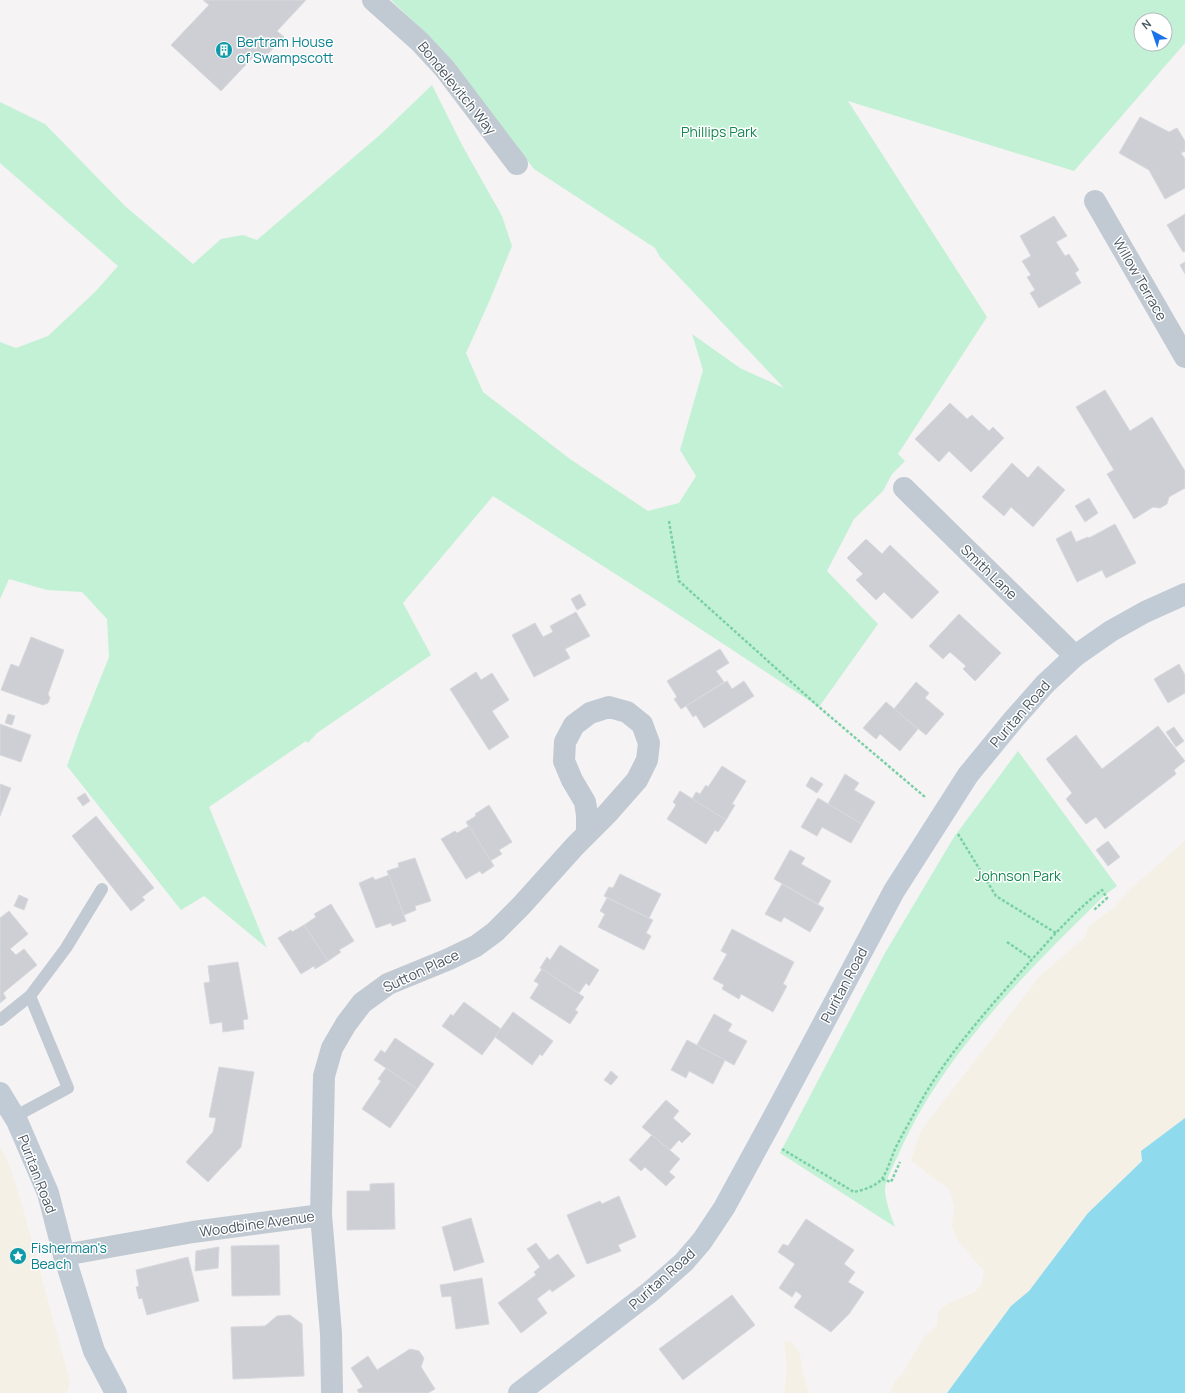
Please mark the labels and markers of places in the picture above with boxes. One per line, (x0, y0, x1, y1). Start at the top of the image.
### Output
place label: Bertram House of Swampscott (237, 32, 333, 67)
building icon: Bertram House of Swampscott (214, 40, 234, 60)
place label: Fisherman's Beach (31, 1238, 107, 1273)
place icon: Fisherman's Beach (8, 1246, 28, 1266)

